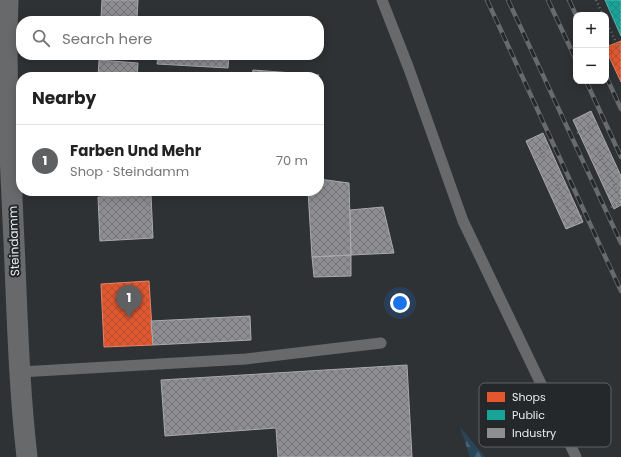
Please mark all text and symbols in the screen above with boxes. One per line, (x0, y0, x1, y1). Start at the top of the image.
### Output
map controls (573, 12, 609, 84)
button: + (573, 12, 609, 48)
search box (16, 16, 324, 60)
icon: search (30, 27, 52, 49)
text: Search here (62, 28, 152, 49)
button: − (573, 48, 609, 84)
text: Nearby (32, 86, 96, 110)
text: Farben Und Mehr (70, 140, 201, 161)
text: 1 (43, 151, 47, 170)
text: 70 m (276, 151, 308, 170)
text: Shop · Steindamm (70, 162, 189, 181)
street label: Steindamm (4, 206, 23, 277)
pin: 1 (116, 285, 142, 318)
your location (390, 293, 410, 313)
legend (479, 383, 611, 447)
text: Shops (512, 389, 546, 405)
text: Public (512, 407, 545, 423)
text: Industry (512, 425, 557, 441)

